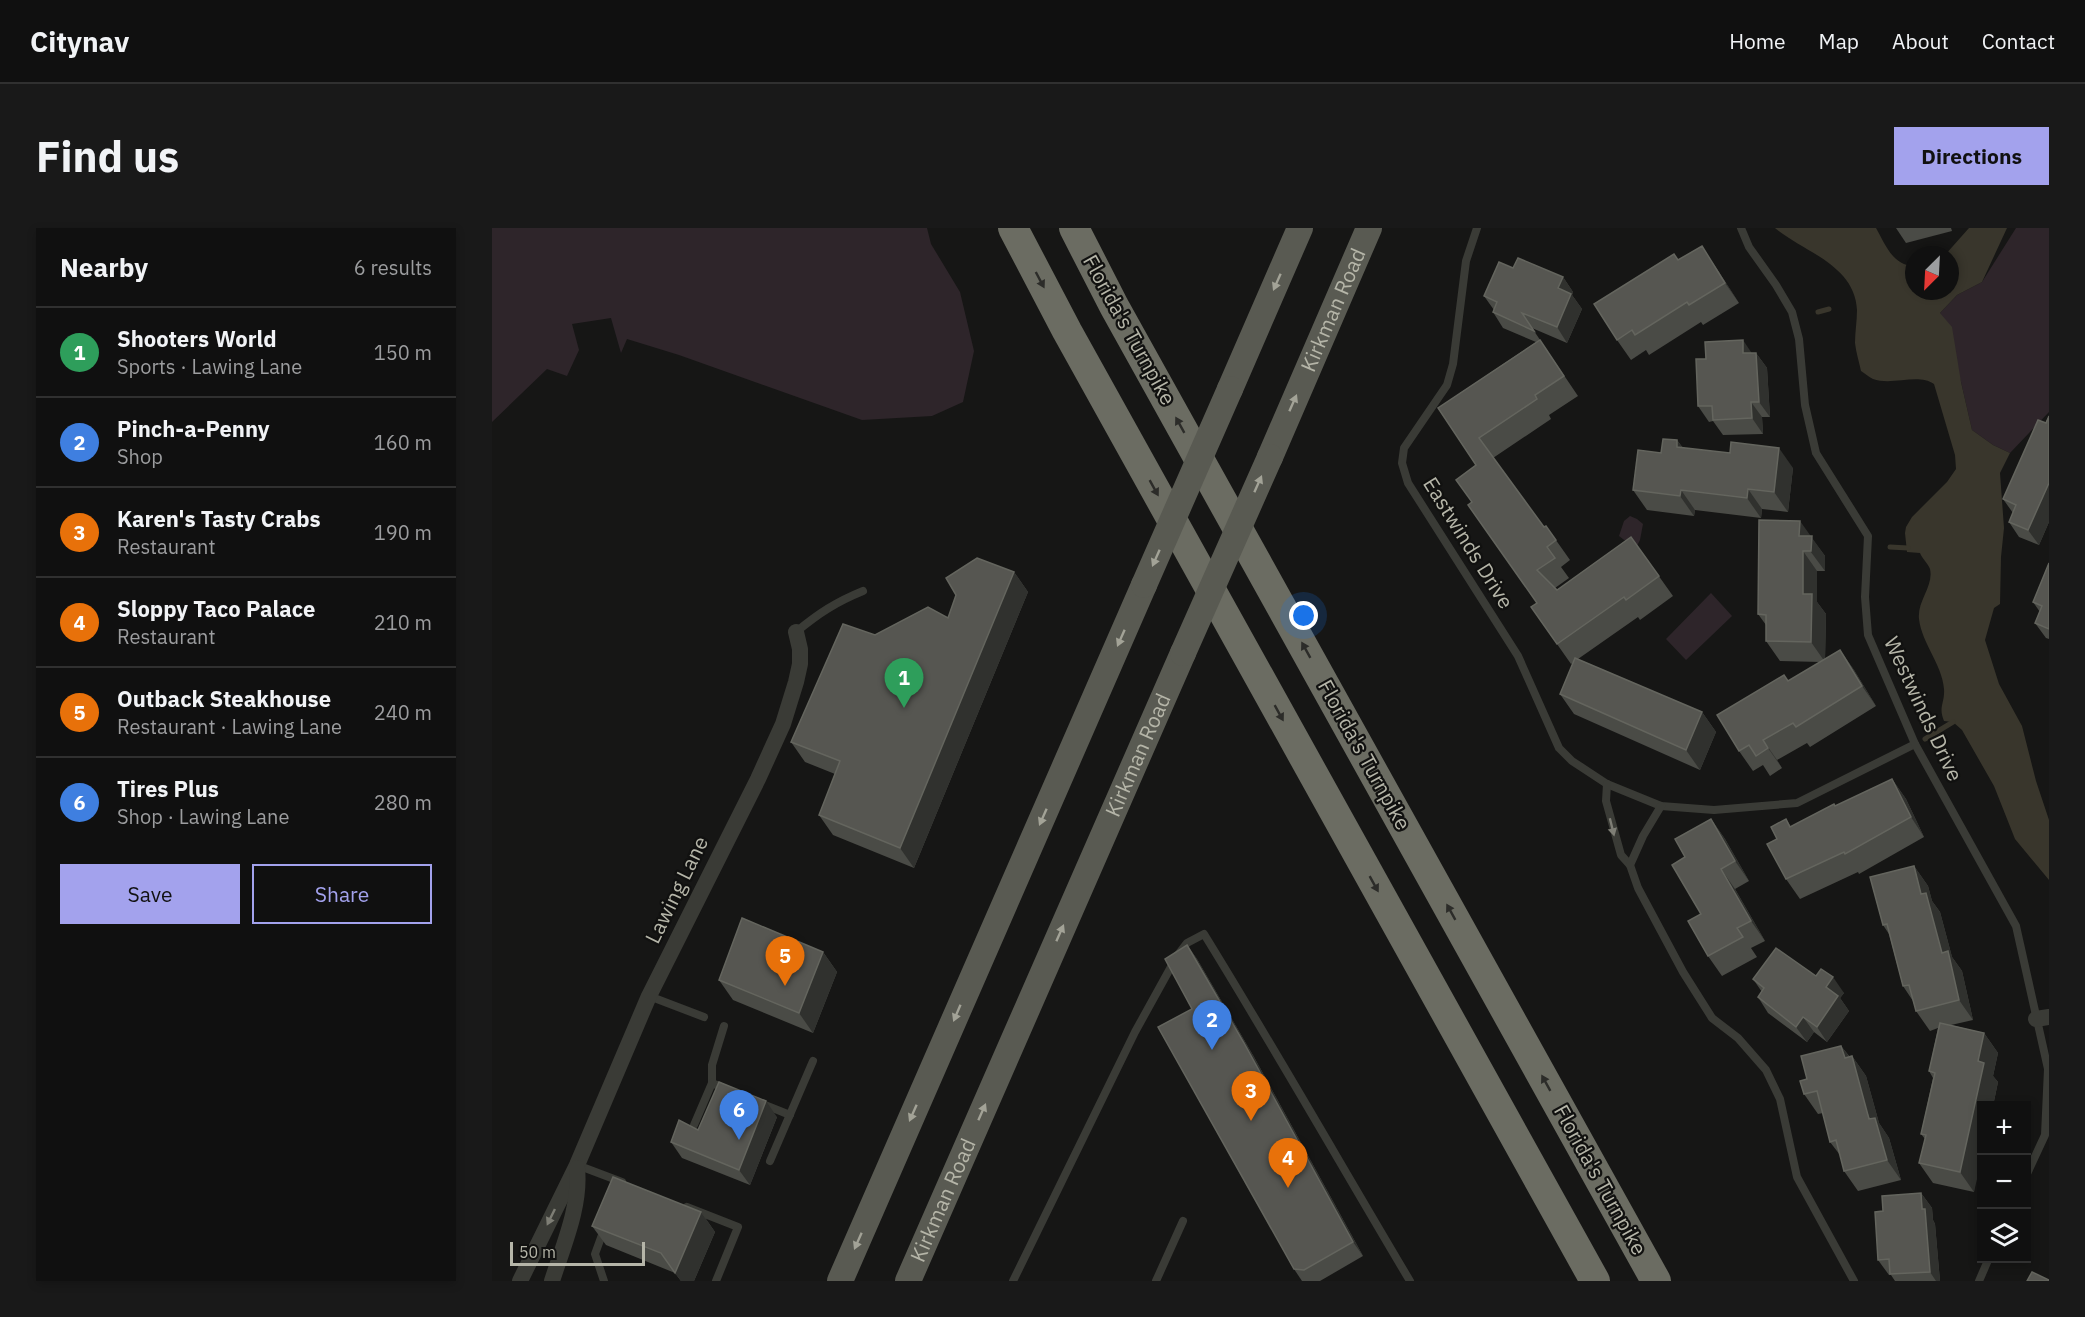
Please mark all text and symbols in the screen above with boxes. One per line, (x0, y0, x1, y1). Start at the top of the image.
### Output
text: Citynav (30, 23, 129, 60)
text: Home (1729, 27, 1786, 55)
text: Map (1819, 27, 1859, 55)
text: About (1892, 27, 1949, 55)
text: Contact (1982, 27, 2055, 55)
button: Directions (1894, 127, 2049, 185)
text: Find us (36, 129, 179, 184)
street label: Kirkman Road (1294, 244, 1372, 376)
north arrow (1905, 246, 1959, 300)
street label: Florida's Turnpike (1077, 249, 1183, 410)
text: Nearby (60, 250, 148, 284)
text: 6 results (354, 254, 432, 281)
one-way arrow (1035, 271, 1045, 288)
one-way arrow (1272, 273, 1282, 291)
text: Shooters World (117, 324, 277, 353)
text: 1 (74, 339, 86, 366)
text: 150 m (374, 339, 432, 366)
text: Sports · Lawing Lane (117, 353, 302, 380)
one-way arrow (1288, 394, 1298, 412)
text: Pinch-a-Penny (117, 414, 270, 443)
one-way arrow (1175, 416, 1185, 433)
text: 2 (74, 429, 86, 456)
text: 160 m (374, 429, 432, 456)
text: Shop (117, 443, 163, 470)
street label: Eastwinds Drive (1417, 471, 1521, 614)
one-way arrow (1253, 475, 1262, 492)
one-way arrow (1149, 479, 1159, 496)
text: Karen's Tasty Crabs (117, 504, 321, 533)
text: 3 (74, 519, 86, 546)
text: 190 m (374, 519, 432, 546)
text: Restaurant (117, 533, 215, 560)
one-way arrow (1151, 549, 1160, 567)
text: Sloppy Taco Palace (117, 594, 315, 623)
your location (1289, 601, 1318, 630)
text: 4 (74, 609, 86, 636)
text: 210 m (374, 609, 432, 636)
text: Restaurant (117, 623, 215, 650)
one-way arrow (1116, 630, 1126, 648)
street label: Westwinds Drive (1878, 632, 1970, 786)
one-way arrow (1301, 641, 1311, 658)
pin: 1 (884, 658, 924, 708)
street label: Florida's Turnpike (1312, 674, 1418, 835)
text: Outback Steakhouse (117, 684, 331, 713)
street label: Kirkman Road (1098, 689, 1177, 821)
text: 5 (74, 699, 86, 726)
text: 240 m (374, 699, 432, 726)
one-way arrow (1274, 705, 1284, 722)
text: Restaurant · Lawing Lane (117, 713, 342, 740)
text: Tires Plus (117, 774, 219, 803)
text: 6 (74, 789, 86, 816)
text: 280 m (374, 789, 432, 816)
text: Shop · Lawing Lane (117, 803, 289, 830)
one-way arrow (1037, 808, 1047, 826)
one-way arrow (1607, 817, 1617, 836)
street label: Lawing Lane (638, 831, 714, 948)
button: Save (60, 864, 240, 924)
button: Share (252, 864, 432, 924)
one-way arrow (1369, 875, 1379, 892)
one-way arrow (1446, 904, 1456, 921)
one-way arrow (1056, 925, 1065, 942)
pin: 5 (766, 936, 804, 986)
pin: 2 (1192, 1000, 1232, 1050)
one-way arrow (952, 1005, 962, 1023)
pin: 3 (1232, 1072, 1270, 1121)
one-way arrow (1541, 1074, 1551, 1091)
pin: 6 (720, 1090, 758, 1140)
street label: Florida's Turnpike (1548, 1099, 1654, 1260)
map controls (1977, 1101, 2031, 1263)
button: + (1977, 1101, 2031, 1155)
one-way arrow (978, 1103, 987, 1121)
one-way arrow (908, 1104, 918, 1122)
street label: Kirkman Road (903, 1134, 982, 1266)
pin: 4 (1268, 1138, 1308, 1188)
button: − (1977, 1155, 2031, 1209)
one-way arrow (546, 1209, 556, 1226)
button: layers (1977, 1209, 2031, 1263)
one-way arrow (853, 1233, 862, 1250)
scale bar (510, 1239, 645, 1266)
text: 50 m (519, 1242, 556, 1262)

